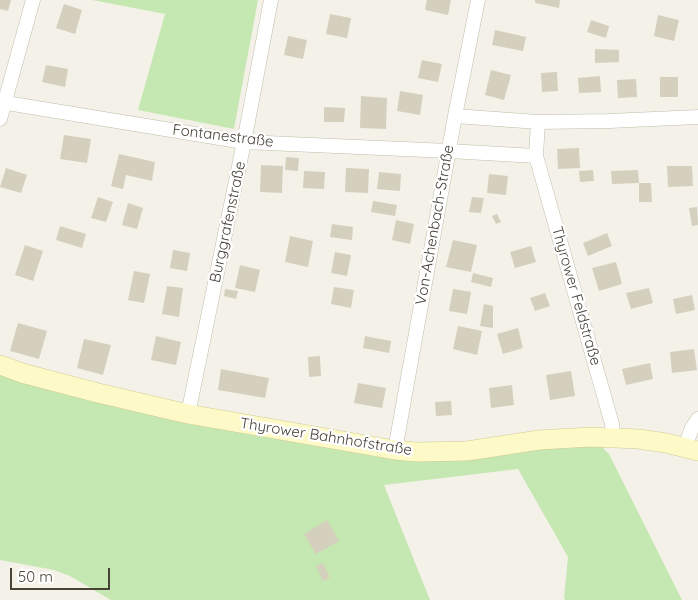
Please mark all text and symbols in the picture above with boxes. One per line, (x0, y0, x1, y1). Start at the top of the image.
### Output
street label: Fontanestraße (171, 121, 275, 151)
street label: Von-Achenbach-Straße (412, 143, 458, 307)
street label: Burggrafenstraße (206, 160, 250, 284)
street label: Thyrower Feldstraße (548, 224, 604, 368)
street label: Thyrower Bahnhofstraße (239, 415, 413, 459)
scale bar (12, 558, 112, 590)
text: 50 m (18, 567, 53, 586)

